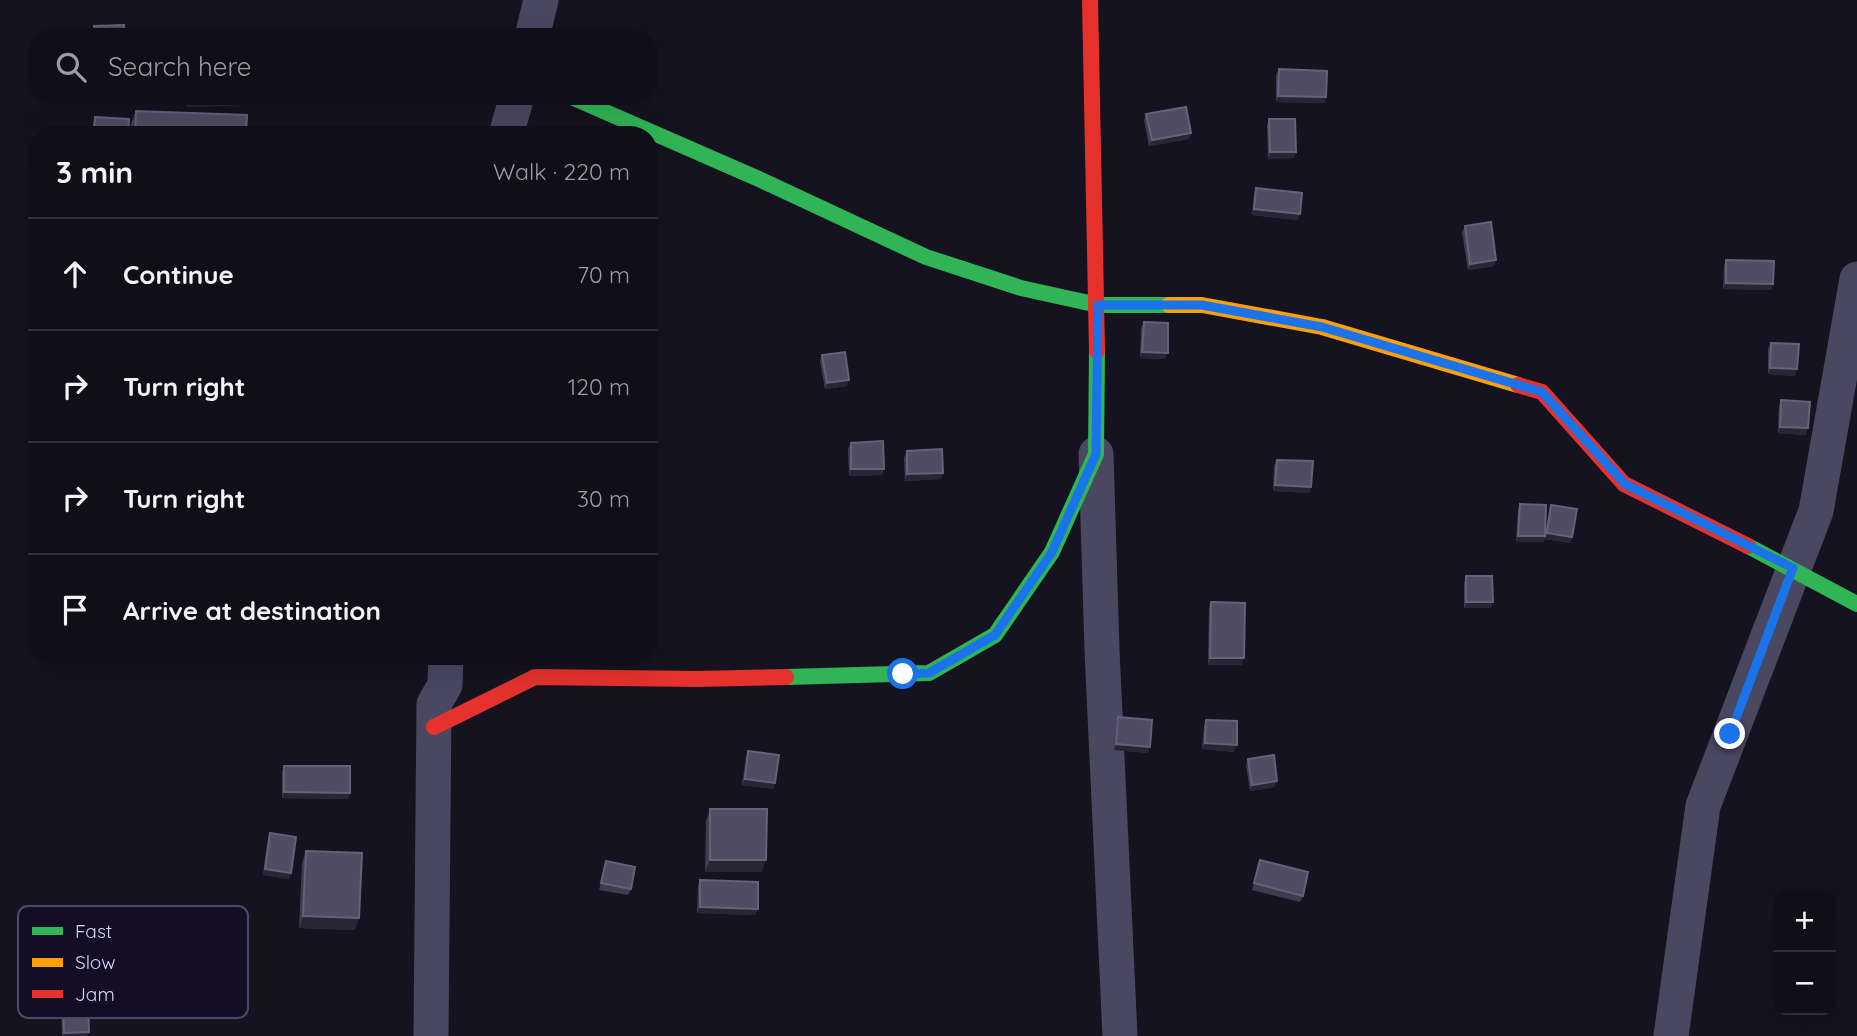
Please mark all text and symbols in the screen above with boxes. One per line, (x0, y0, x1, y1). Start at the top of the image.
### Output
search box (28, 28, 658, 105)
icon: search (52, 48, 90, 86)
text: Search here (108, 50, 252, 83)
text: 3 min (56, 153, 133, 191)
text: Walk · 220 m (493, 157, 630, 186)
icon: ahead (56, 255, 94, 293)
text: Continue (123, 258, 234, 291)
text: 70 m (577, 260, 630, 289)
icon: right (56, 367, 94, 405)
text: Turn right (123, 370, 245, 403)
text: 120 m (568, 372, 630, 401)
icon: right (56, 479, 94, 517)
text: Turn right (123, 482, 245, 515)
text: 30 m (577, 484, 630, 513)
icon: arrive (56, 591, 94, 629)
text: Arrive at destination (123, 594, 381, 627)
route start (887, 658, 918, 689)
route end (1714, 718, 1745, 749)
map controls (1773, 889, 1836, 1015)
button: + (1773, 889, 1836, 952)
legend (18, 906, 248, 1018)
text: Fast (75, 919, 112, 943)
text: Slow (75, 950, 116, 974)
button: − (1773, 952, 1836, 1015)
text: Jam (75, 982, 115, 1006)

